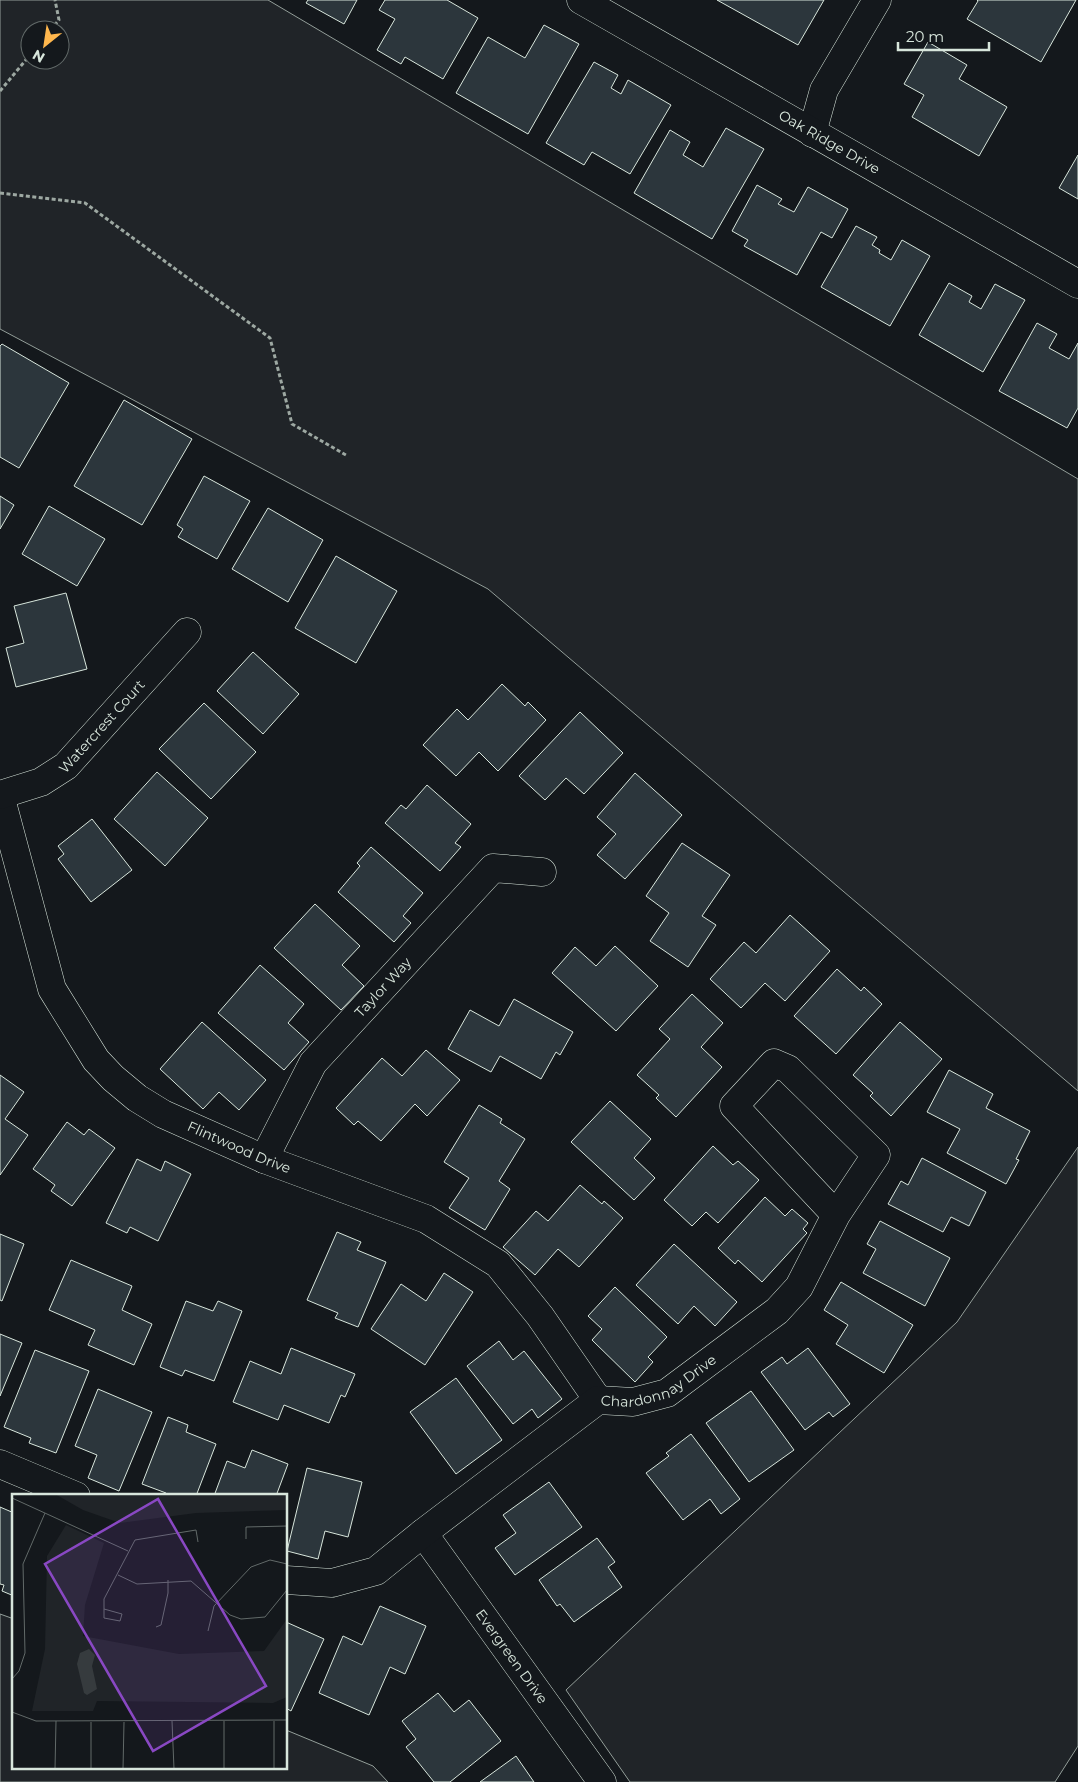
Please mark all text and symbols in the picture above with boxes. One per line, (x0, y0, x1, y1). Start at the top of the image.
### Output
north arrow (20, 20, 70, 70)
scale bar (898, 20, 989, 52)
text: 20 m (906, 27, 944, 46)
text: N (29, 46, 48, 67)
street label: Oak Ridge Drive (775, 106, 883, 178)
street label: Watercrest Court (55, 676, 149, 777)
street label: Taylor Way (351, 953, 415, 1021)
street label: Flintwood Drive (185, 1117, 293, 1177)
street label: Chardonnay Drive (600, 1351, 720, 1411)
inset map (12, 1494, 288, 1770)
street label: Evergreen Drive (472, 1606, 552, 1707)

